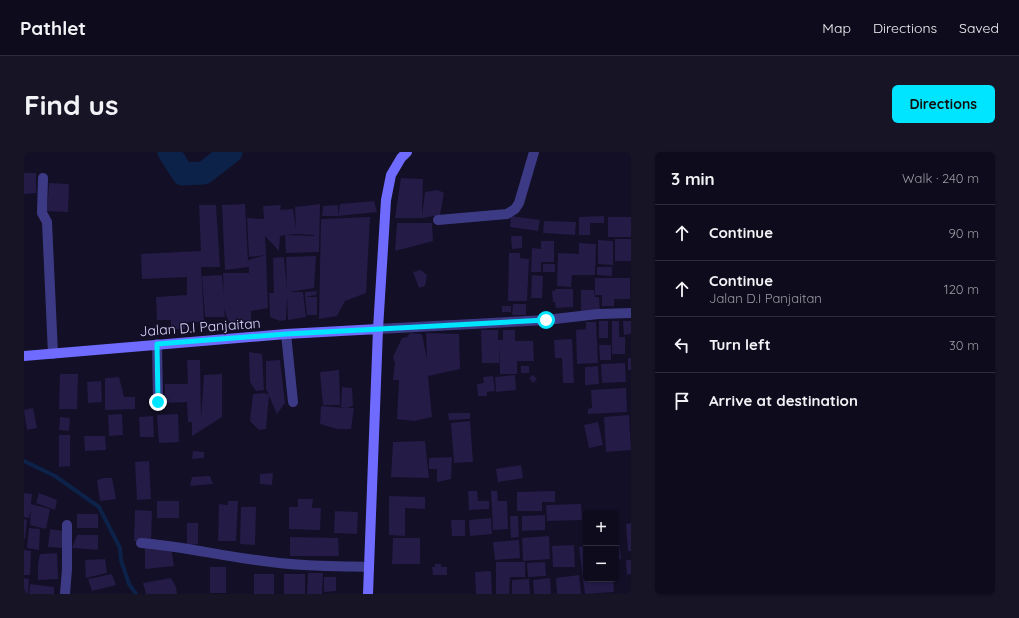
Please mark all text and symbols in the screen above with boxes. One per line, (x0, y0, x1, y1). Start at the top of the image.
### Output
text: Pathlet (20, 16, 86, 40)
text: Map (822, 19, 851, 37)
text: Directions (873, 19, 937, 37)
text: Saved (959, 19, 999, 37)
button: Directions (892, 85, 995, 123)
text: Find us (24, 87, 118, 122)
text: 3 min (671, 168, 715, 189)
text: Walk · 240 m (902, 170, 979, 186)
icon: ahead (671, 222, 693, 244)
text: Continue (709, 223, 773, 242)
text: 90 m (949, 225, 979, 241)
text: Continue (709, 271, 773, 290)
icon: ahead (671, 278, 693, 300)
text: 120 m (944, 281, 979, 297)
text: Jalan D.I Panjaitan (709, 290, 822, 306)
route start (537, 311, 555, 329)
street label: Jalan D.I Panjaitan (139, 314, 261, 340)
icon: left (671, 334, 693, 356)
text: Turn left (709, 335, 771, 354)
text: 30 m (949, 337, 979, 353)
icon: arrive (671, 390, 693, 412)
text: Arrive at destination (709, 391, 858, 410)
route end (149, 393, 167, 411)
map controls (583, 510, 619, 582)
button: + (583, 510, 619, 546)
button: − (583, 546, 619, 582)

